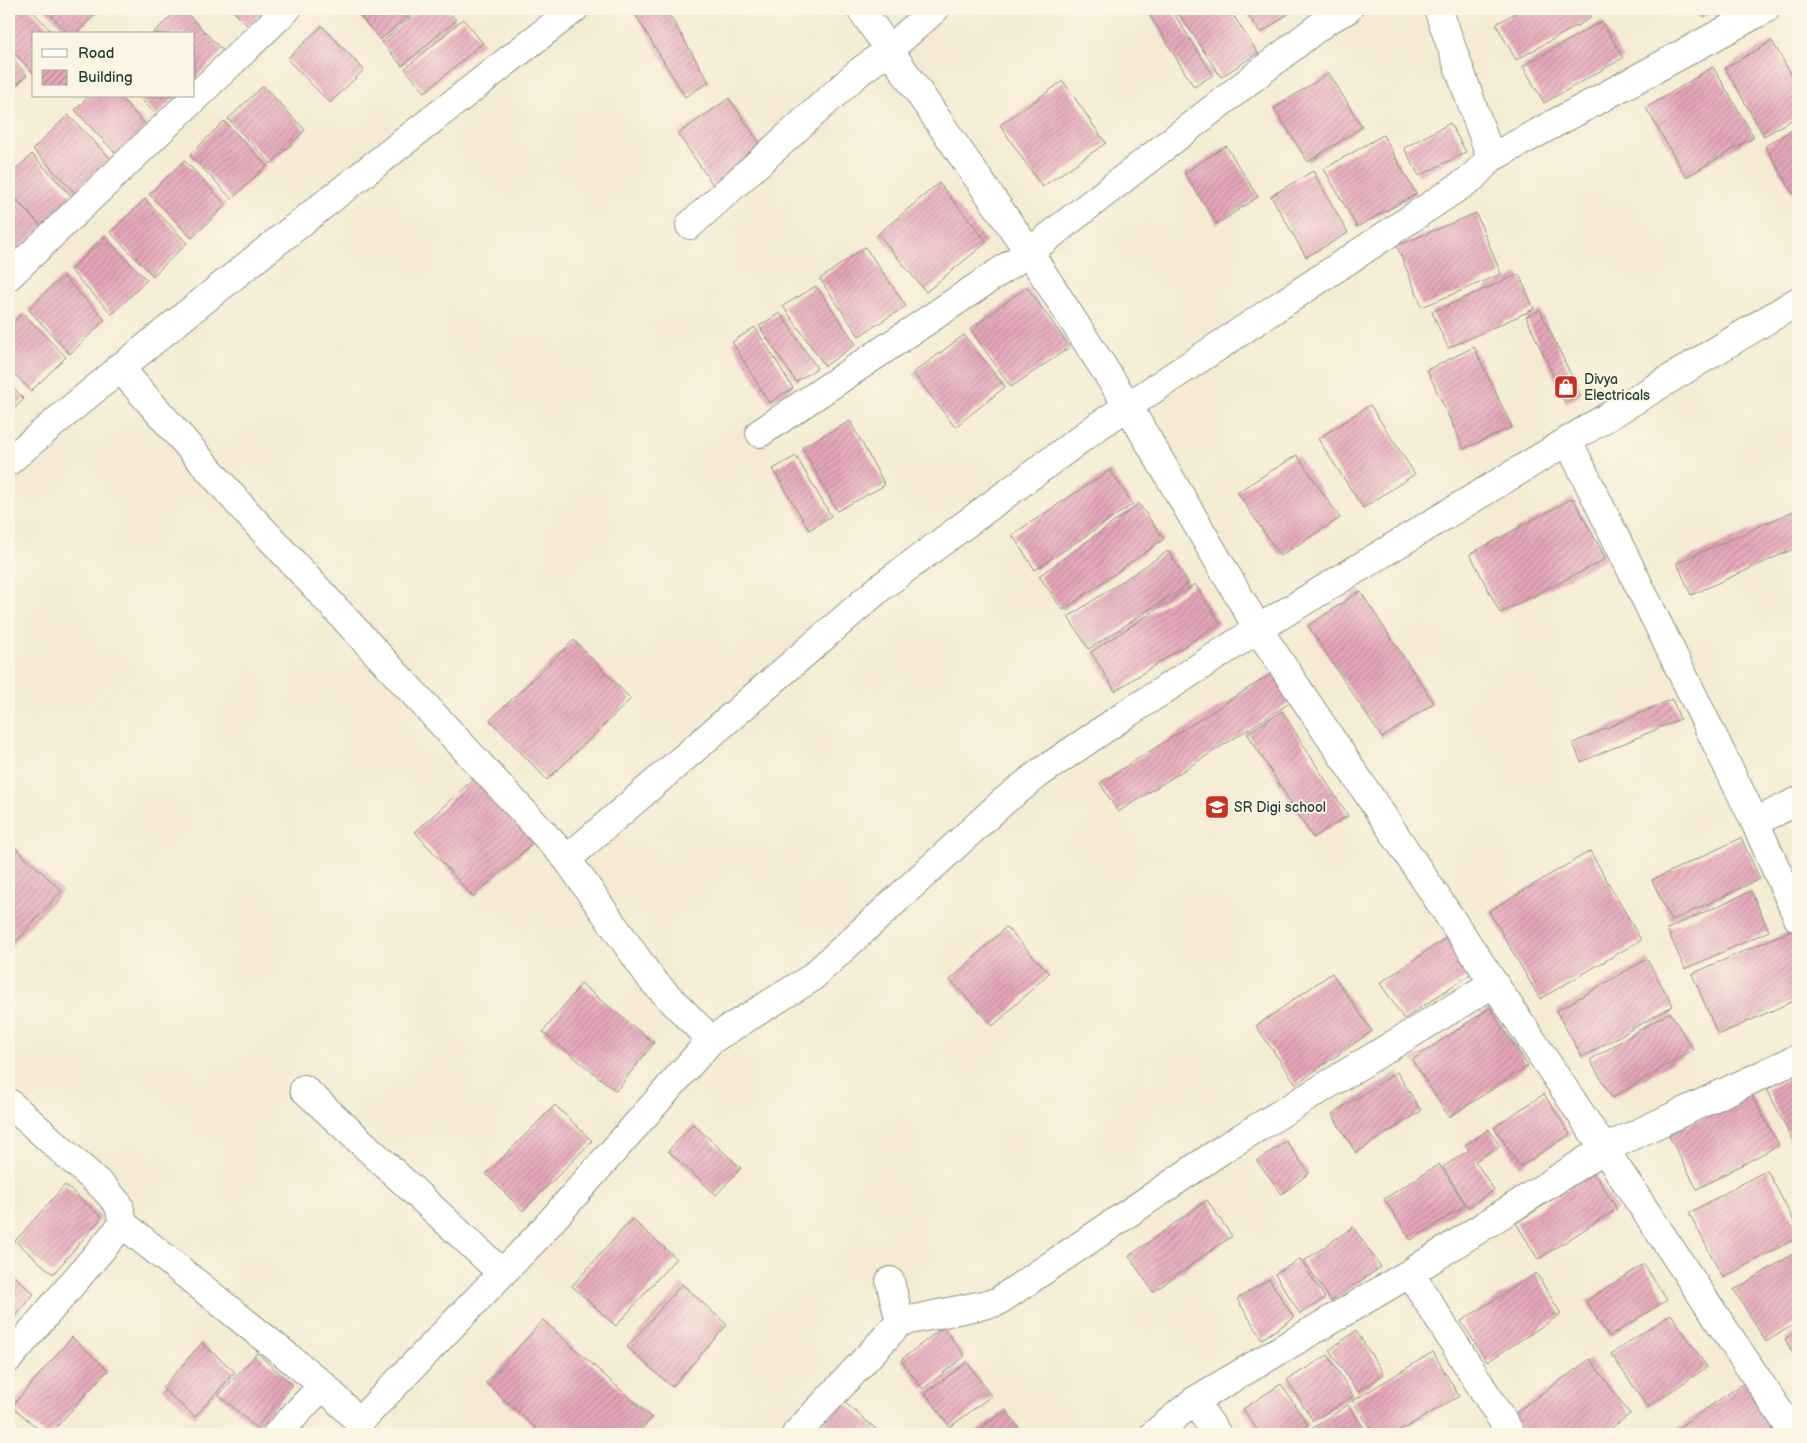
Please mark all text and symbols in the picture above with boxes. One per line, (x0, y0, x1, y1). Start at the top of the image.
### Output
legend (32, 32, 195, 98)
text: Road (78, 44, 114, 63)
text: Building (78, 68, 133, 87)
place label: Divya Electricals (1584, 371, 1650, 404)
shop icon: Divya Electricals (1553, 374, 1579, 400)
school or university icon: SR Digi school (1204, 794, 1230, 820)
place label: SR Digi school (1234, 799, 1326, 816)

